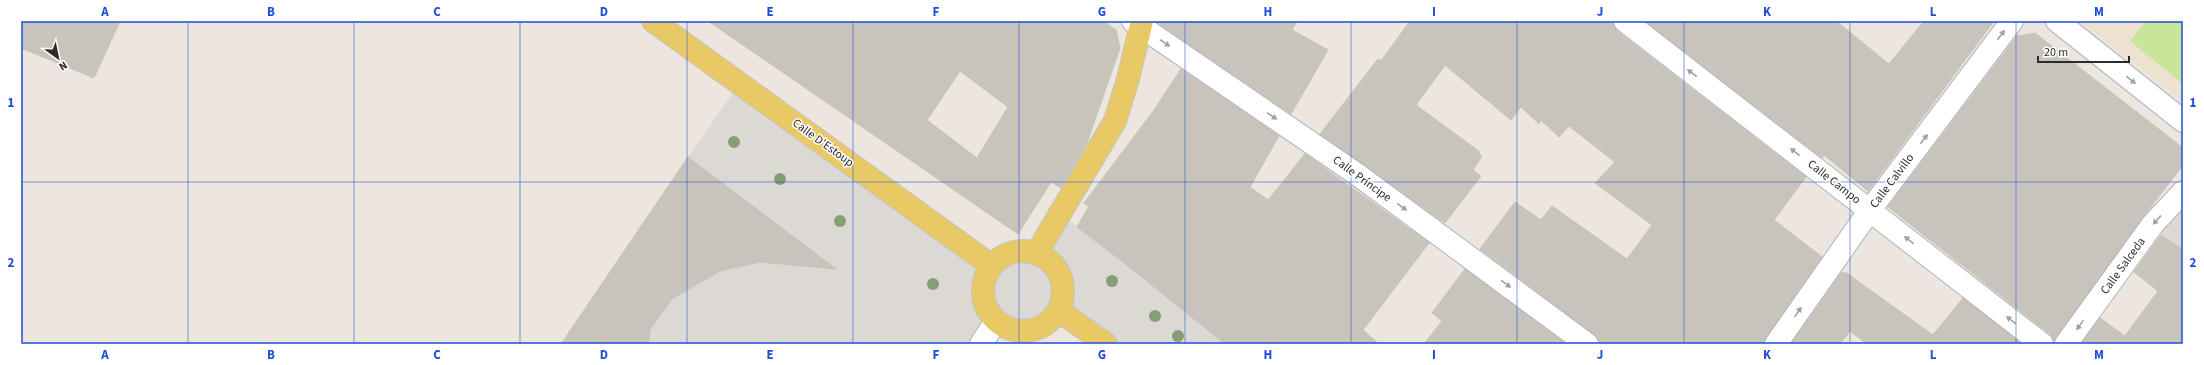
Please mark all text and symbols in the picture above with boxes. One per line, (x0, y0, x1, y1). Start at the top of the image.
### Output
text: A (100, 3, 109, 21)
text: B (267, 3, 275, 21)
text: C (433, 3, 441, 21)
text: D (600, 3, 608, 21)
text: E (766, 3, 774, 21)
text: F (933, 3, 940, 21)
text: G (1098, 3, 1106, 21)
text: H (1264, 3, 1272, 21)
text: I (1432, 3, 1436, 21)
text: J (1597, 3, 1603, 21)
text: K (1763, 3, 1772, 21)
text: L (1930, 3, 1937, 21)
text: M (2094, 3, 2104, 21)
one-way arrow (1997, 29, 2006, 40)
north arrow (38, 38, 78, 78)
scale bar (2038, 38, 2129, 64)
one-way arrow (1160, 39, 1170, 47)
text: 20 m (2044, 44, 2068, 61)
text: N (56, 58, 70, 74)
one-way arrow (1687, 69, 1697, 77)
one-way arrow (2126, 76, 2137, 84)
text: 1 (8, 94, 15, 112)
text: 1 (2190, 94, 2197, 112)
one-way arrow (1267, 112, 1277, 120)
street label: Calle D'Estoup (789, 115, 858, 171)
one-way arrow (1919, 133, 1928, 144)
one-way arrow (1790, 148, 1800, 156)
street label: Calle Calvillo (1866, 150, 1918, 212)
street label: Calle Príncipe (1329, 152, 1395, 206)
street label: Calle Campo (1804, 156, 1864, 208)
one-way arrow (1396, 203, 1407, 211)
one-way arrow (2152, 215, 2161, 226)
street label: Calle Salceda (2096, 234, 2150, 298)
one-way arrow (1903, 236, 1914, 244)
text: 2 (8, 254, 15, 272)
text: 2 (2190, 254, 2197, 272)
one-way arrow (1501, 280, 1512, 288)
one-way arrow (1794, 307, 1802, 317)
one-way arrow (2006, 316, 2017, 324)
one-way arrow (2076, 320, 2084, 331)
text: A (100, 346, 109, 364)
text: B (267, 346, 275, 364)
text: C (433, 346, 441, 364)
text: D (600, 346, 608, 364)
text: E (766, 346, 774, 364)
text: F (933, 346, 940, 364)
text: G (1098, 346, 1106, 364)
text: H (1264, 346, 1272, 364)
text: I (1432, 346, 1436, 364)
text: J (1597, 346, 1603, 364)
text: K (1763, 346, 1772, 364)
text: L (1930, 346, 1937, 364)
text: M (2094, 346, 2104, 364)

